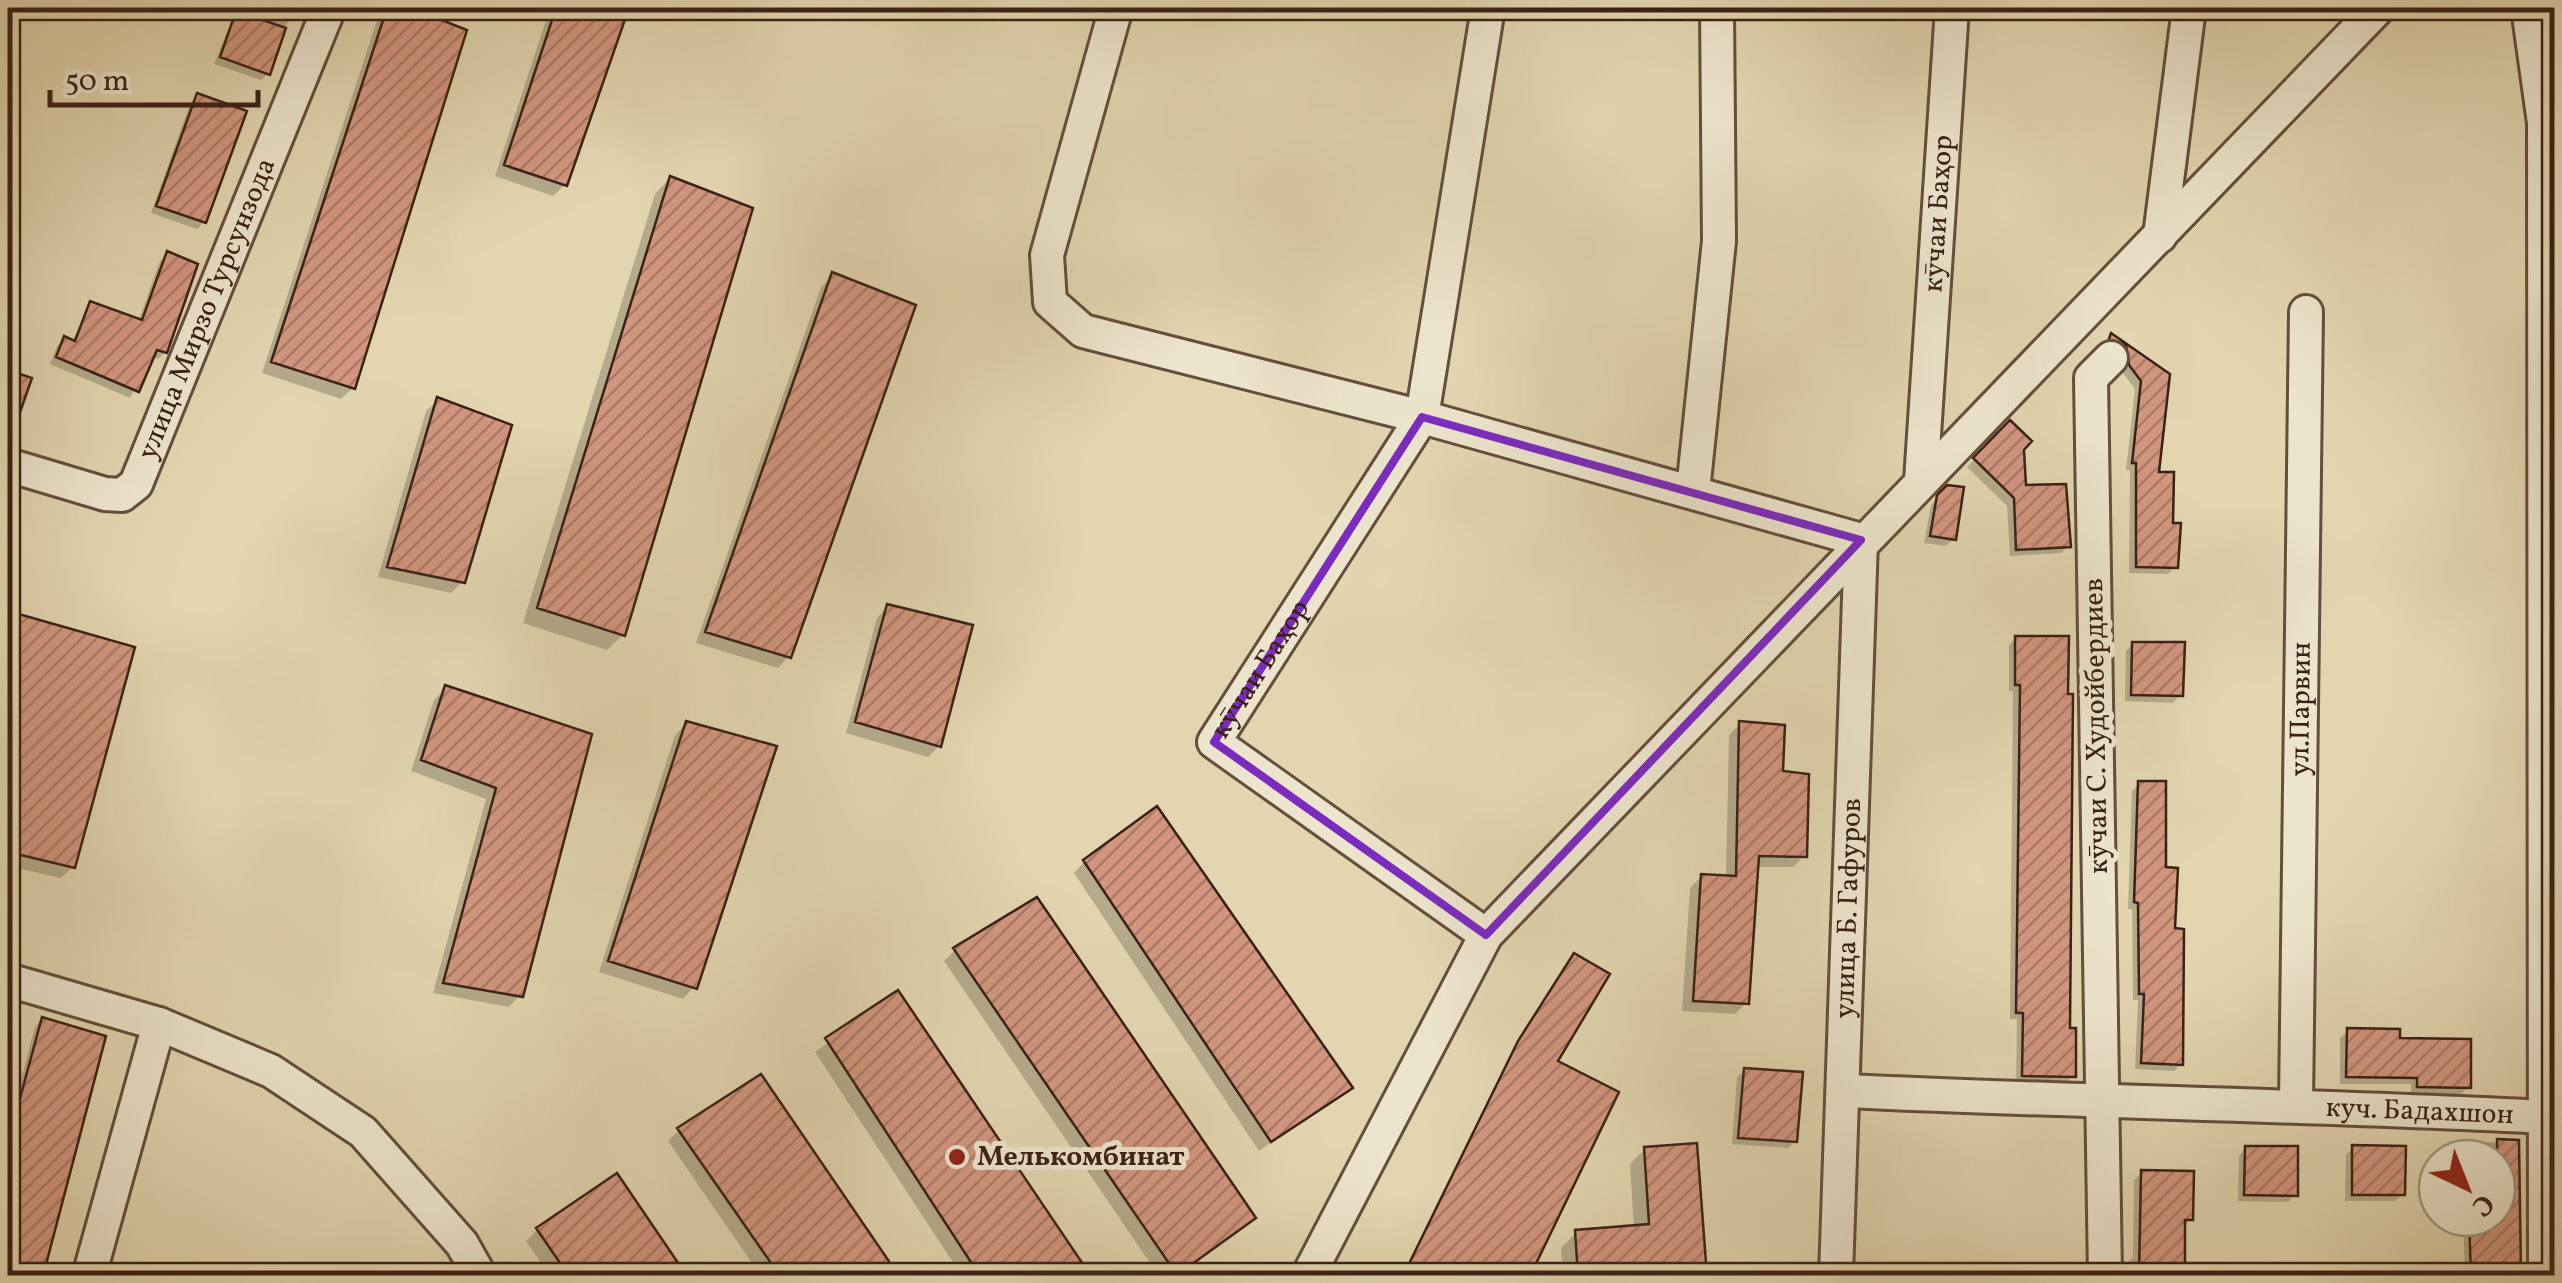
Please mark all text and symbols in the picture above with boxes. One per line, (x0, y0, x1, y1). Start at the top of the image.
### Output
scale bar (50, 45, 258, 107)
text: 50 m (65, 61, 129, 103)
street label: кӯчаи Баҳор (1914, 134, 1963, 294)
street label: улица Мирзо Турсунзода (128, 152, 286, 466)
street label: кӯчаи С. Худойбердиев (2075, 578, 2119, 874)
street label: кӯчаи Баҳор (1202, 592, 1320, 746)
street label: ул.Парвин (2281, 642, 2321, 777)
street label: улица Б. Гафуров (1825, 797, 1872, 1019)
street label: куч. Бадахшон (2325, 1088, 2515, 1135)
place label: Мелькомбинат (977, 1138, 1185, 1177)
north arrow (2417, 1138, 2517, 1238)
marker: Мелькомбинат (946, 1146, 968, 1168)
text: С (2462, 1184, 2502, 1225)

